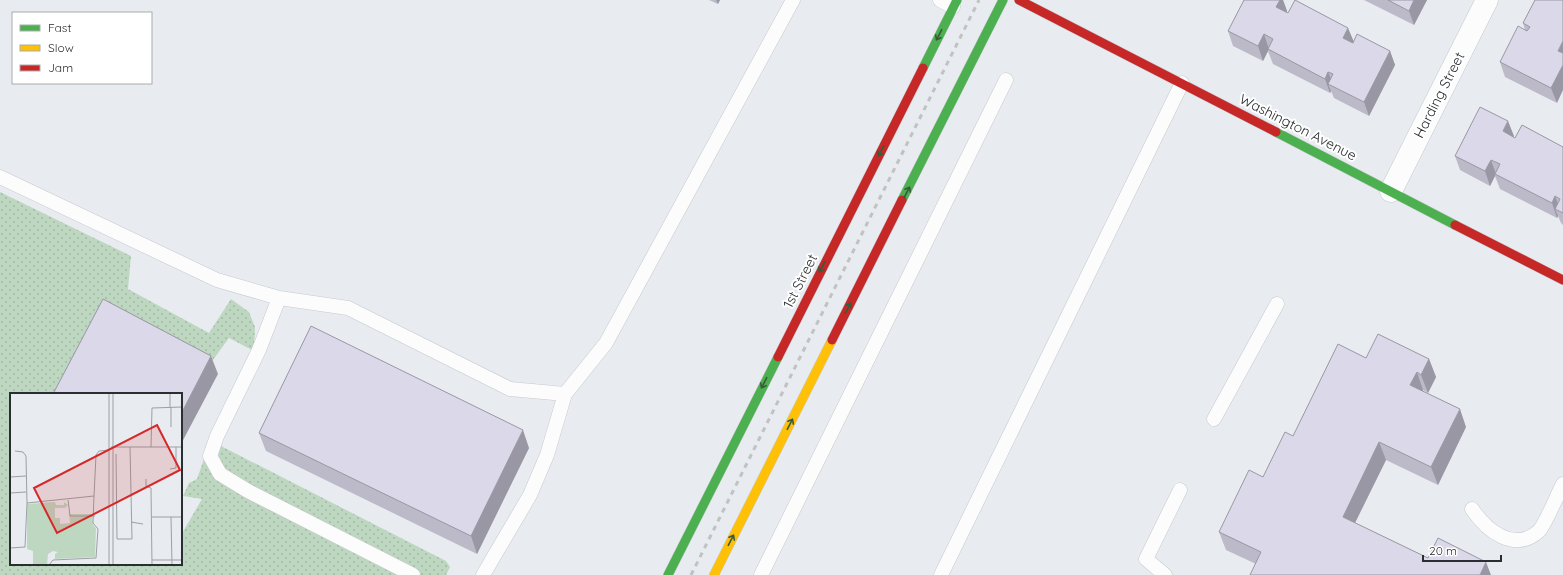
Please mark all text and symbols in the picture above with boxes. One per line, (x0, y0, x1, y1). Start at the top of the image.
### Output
legend (12, 12, 152, 84)
text: Fast (48, 20, 72, 35)
one-way arrow (935, 29, 942, 41)
text: Slow (48, 40, 74, 55)
street label: Harding Street (1410, 49, 1468, 141)
text: Jam (48, 60, 73, 75)
street label: Washington Avenue (1236, 90, 1360, 164)
one-way arrow (877, 145, 884, 157)
one-way arrow (903, 186, 911, 198)
street label: 1st Street (779, 251, 821, 311)
one-way arrow (818, 261, 826, 273)
one-way arrow (845, 302, 852, 314)
one-way arrow (760, 377, 767, 389)
inset map (10, 393, 182, 565)
one-way arrow (787, 418, 794, 430)
one-way arrow (728, 534, 736, 546)
scale bar (1423, 537, 1501, 563)
text: 20 m (1429, 543, 1457, 558)

